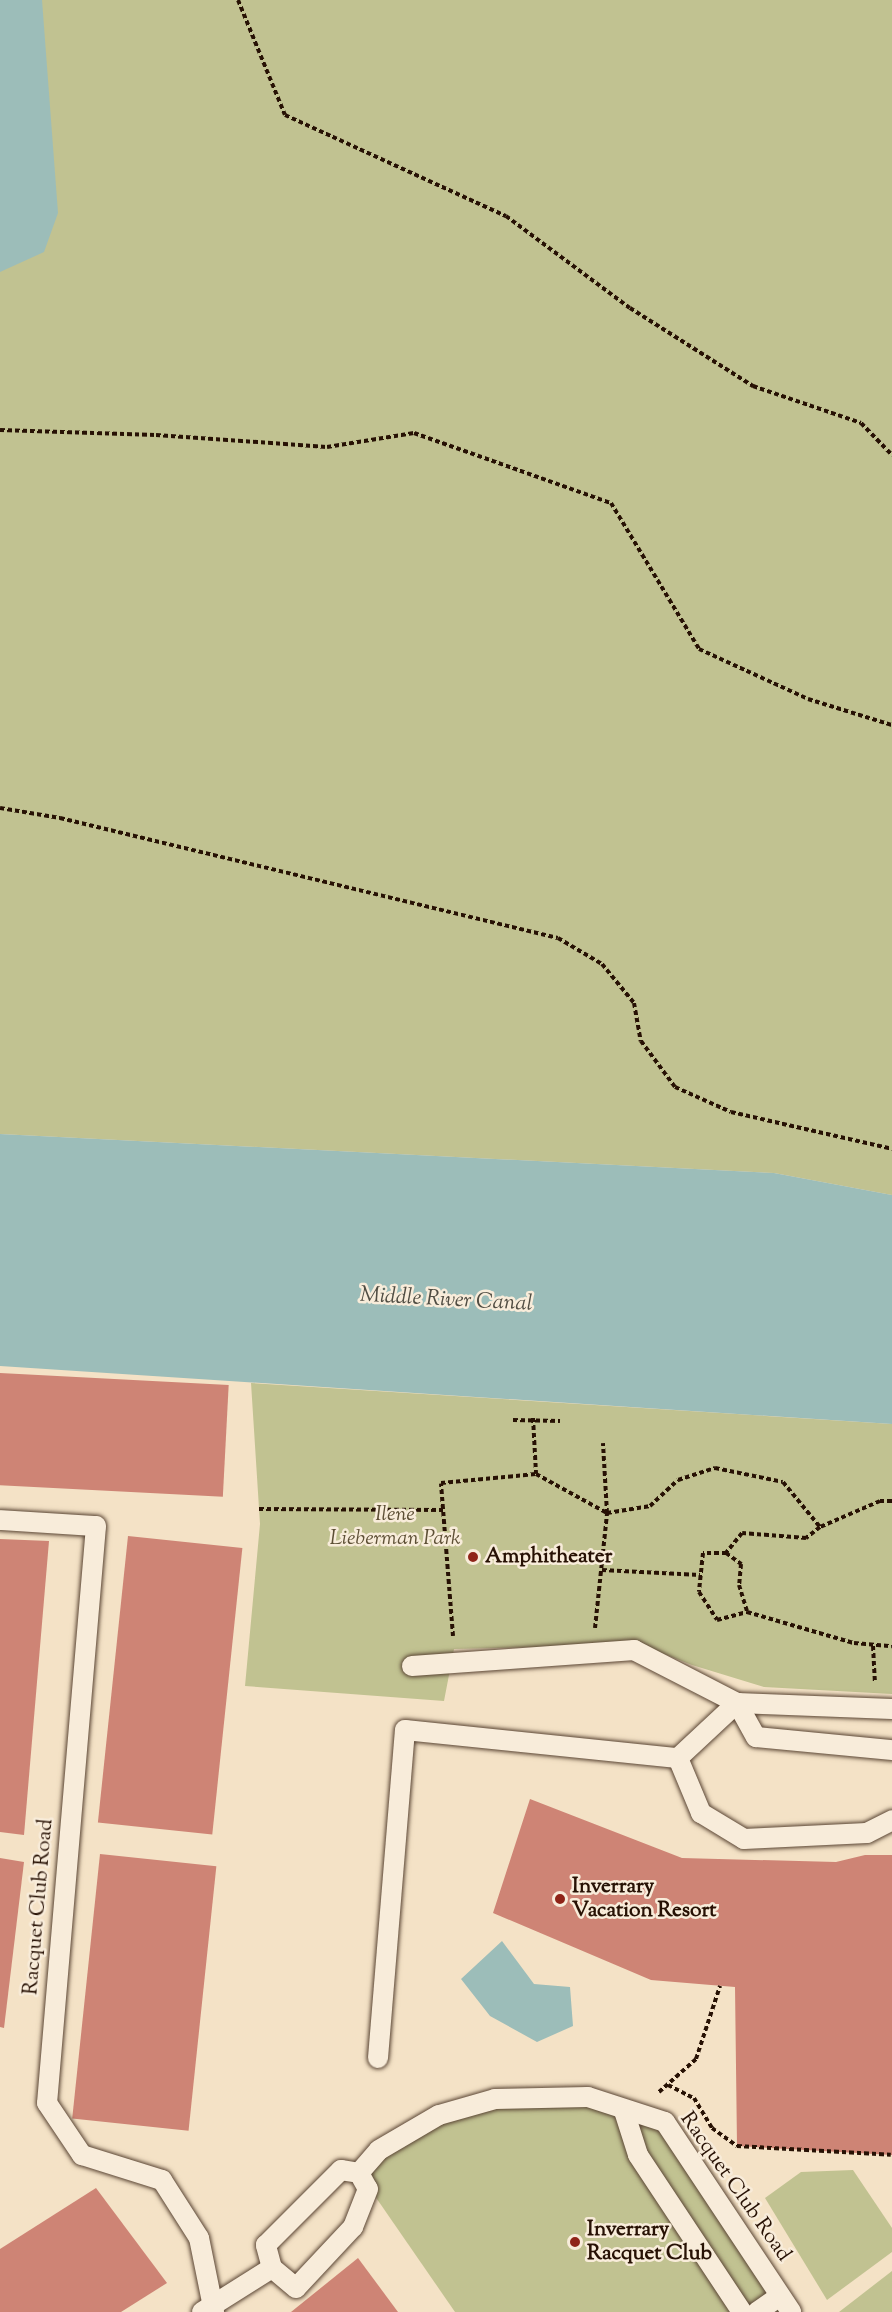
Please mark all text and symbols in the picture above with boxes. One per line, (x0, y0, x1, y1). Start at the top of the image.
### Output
water label: Middle River Canal (359, 1283, 533, 1319)
park label: Ilene Lieberman Park (330, 1502, 460, 1552)
place label: Amphitheater (485, 1544, 612, 1570)
marker: Amphitheater (466, 1550, 480, 1564)
street label: Racquet Club Road (19, 1818, 59, 1996)
place label: Inverrary Vacation Resort (572, 1874, 717, 1924)
marker: Inverrary Vacation Resort (553, 1892, 567, 1906)
street label: Racquet Club Road (674, 2107, 796, 2267)
place label: Inverrary Racquet Club (587, 2217, 712, 2267)
marker: Inverrary Racquet Club (568, 2235, 582, 2249)

